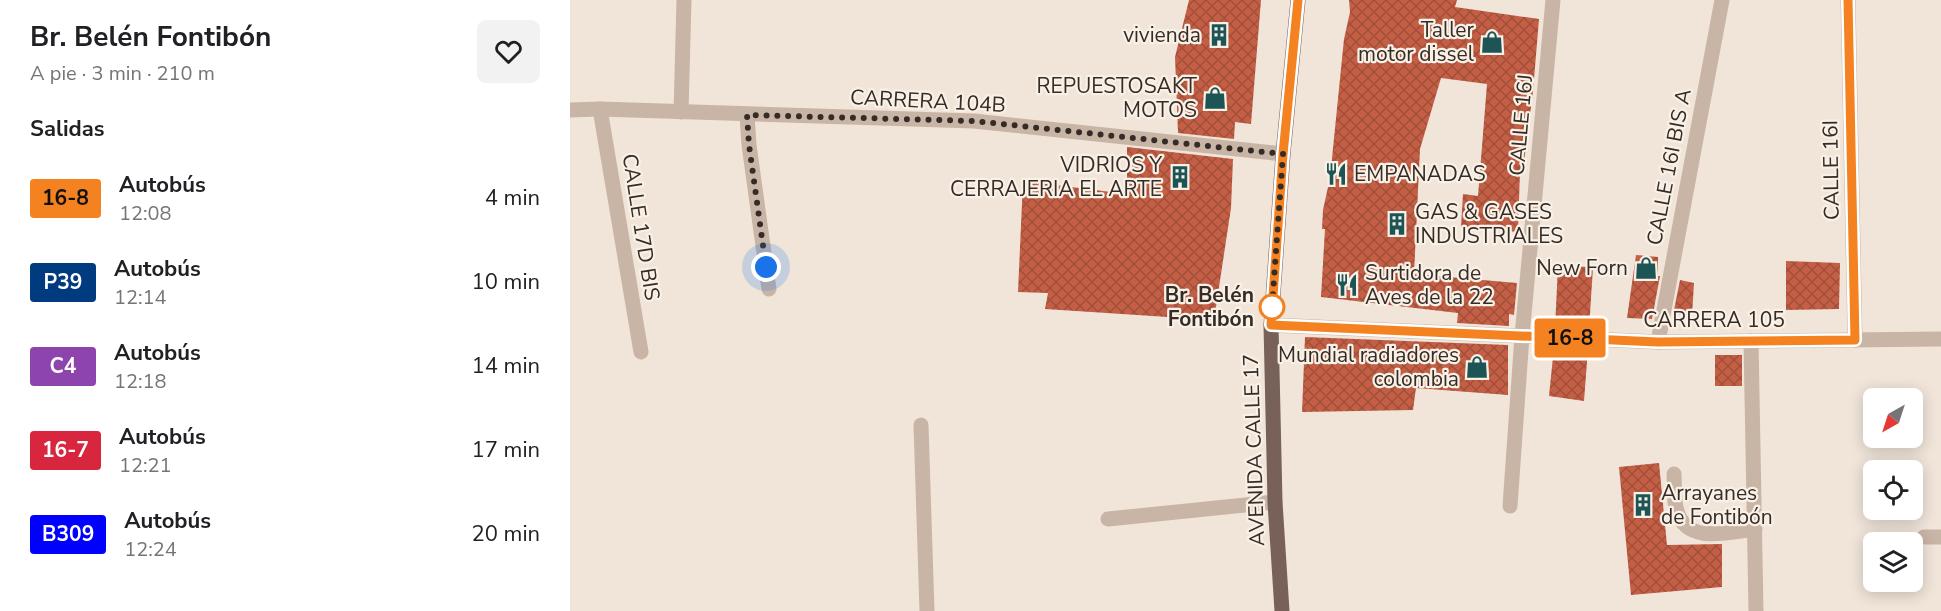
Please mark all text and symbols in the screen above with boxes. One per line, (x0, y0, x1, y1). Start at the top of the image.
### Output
place label: Taller motor dissel (1358, 16, 1475, 68)
text: Br. Belén Fontibón (30, 18, 271, 56)
button: heart (477, 20, 540, 83)
place label: vivienda (1123, 21, 1201, 49)
building icon: vivienda (1206, 22, 1232, 48)
shop icon: Taller motor dissel (1479, 29, 1505, 55)
text: A pie · 3 min · 210 m (30, 60, 215, 87)
place label: REPUESTOSAKT MOTOS (1036, 72, 1197, 124)
street label: CALLE 16J (1503, 73, 1539, 177)
street label: CARRERA 104B (849, 83, 1007, 119)
shop icon: REPUESTOSAKT MOTOS (1202, 85, 1228, 111)
street label: CALLE 16I BIS A (1640, 86, 1698, 248)
text: Salidas (30, 114, 105, 144)
street label: CALLE 16I (1816, 120, 1846, 220)
place label: VIDRIOS Y CERRAJERIA EL ARTE (950, 151, 1162, 203)
street label: CALLE 17D BIS (616, 152, 666, 302)
place label: EMPANADAS (1354, 160, 1486, 188)
restaurant icon: EMPANADAS (1323, 161, 1349, 187)
building icon: VIDRIOS Y CERRAJERIA EL ARTE (1167, 164, 1193, 190)
text: Autobús (119, 170, 206, 200)
text: 4 min (485, 183, 540, 213)
text: 16-8 (42, 184, 89, 212)
place label: GAS & GASES INDUSTRIALES (1415, 198, 1563, 250)
text: 12:08 (119, 200, 171, 227)
building icon: GAS & GASES INDUSTRIALES (1384, 211, 1410, 237)
your location (751, 252, 781, 282)
text: Autobús (114, 254, 201, 284)
place label: New Forn (1536, 254, 1628, 282)
shop icon: New Forn (1633, 255, 1659, 281)
place label: Surtidora de Aves de la 22 (1365, 259, 1494, 311)
text: 10 min (472, 267, 540, 297)
text: P39 (44, 268, 82, 296)
restaurant icon: Surtidora de Aves de la 22 (1334, 272, 1360, 298)
place label: Br. Belén Fontibón (1165, 281, 1254, 333)
text: 12:14 (114, 284, 167, 311)
marker: Br. Belén Fontibón (1259, 294, 1285, 320)
street label: CARRERA 105 (1643, 306, 1785, 334)
line badge: 16-8 (1528, 318, 1612, 358)
text: 16-8 (1547, 324, 1593, 352)
text: Autobús (114, 338, 201, 368)
place label: Mundial radiadores colombia (1278, 341, 1459, 393)
text: 14 min (472, 351, 540, 381)
text: C4 (50, 352, 76, 380)
street label: AVENIDA CALLE 17 (1237, 353, 1271, 547)
shop icon: Mundial radiadores colombia (1464, 354, 1490, 380)
text: 12:18 (114, 368, 167, 395)
north arrow (1863, 388, 1923, 448)
map controls (1863, 388, 1923, 592)
text: Autobús (119, 422, 206, 452)
text: 17 min (472, 435, 540, 465)
text: 16-7 (42, 436, 89, 464)
text: 12:21 (119, 452, 171, 479)
button: locate (1863, 460, 1923, 520)
place label: Arrayanes de Fontibón (1661, 479, 1773, 531)
building icon: Arrayanes de Fontibón (1630, 492, 1656, 518)
text: Autobús (124, 506, 211, 536)
text: 20 min (472, 519, 540, 549)
text: B309 (42, 520, 94, 548)
button: layers (1863, 532, 1923, 592)
text: 12:24 (124, 536, 177, 563)

